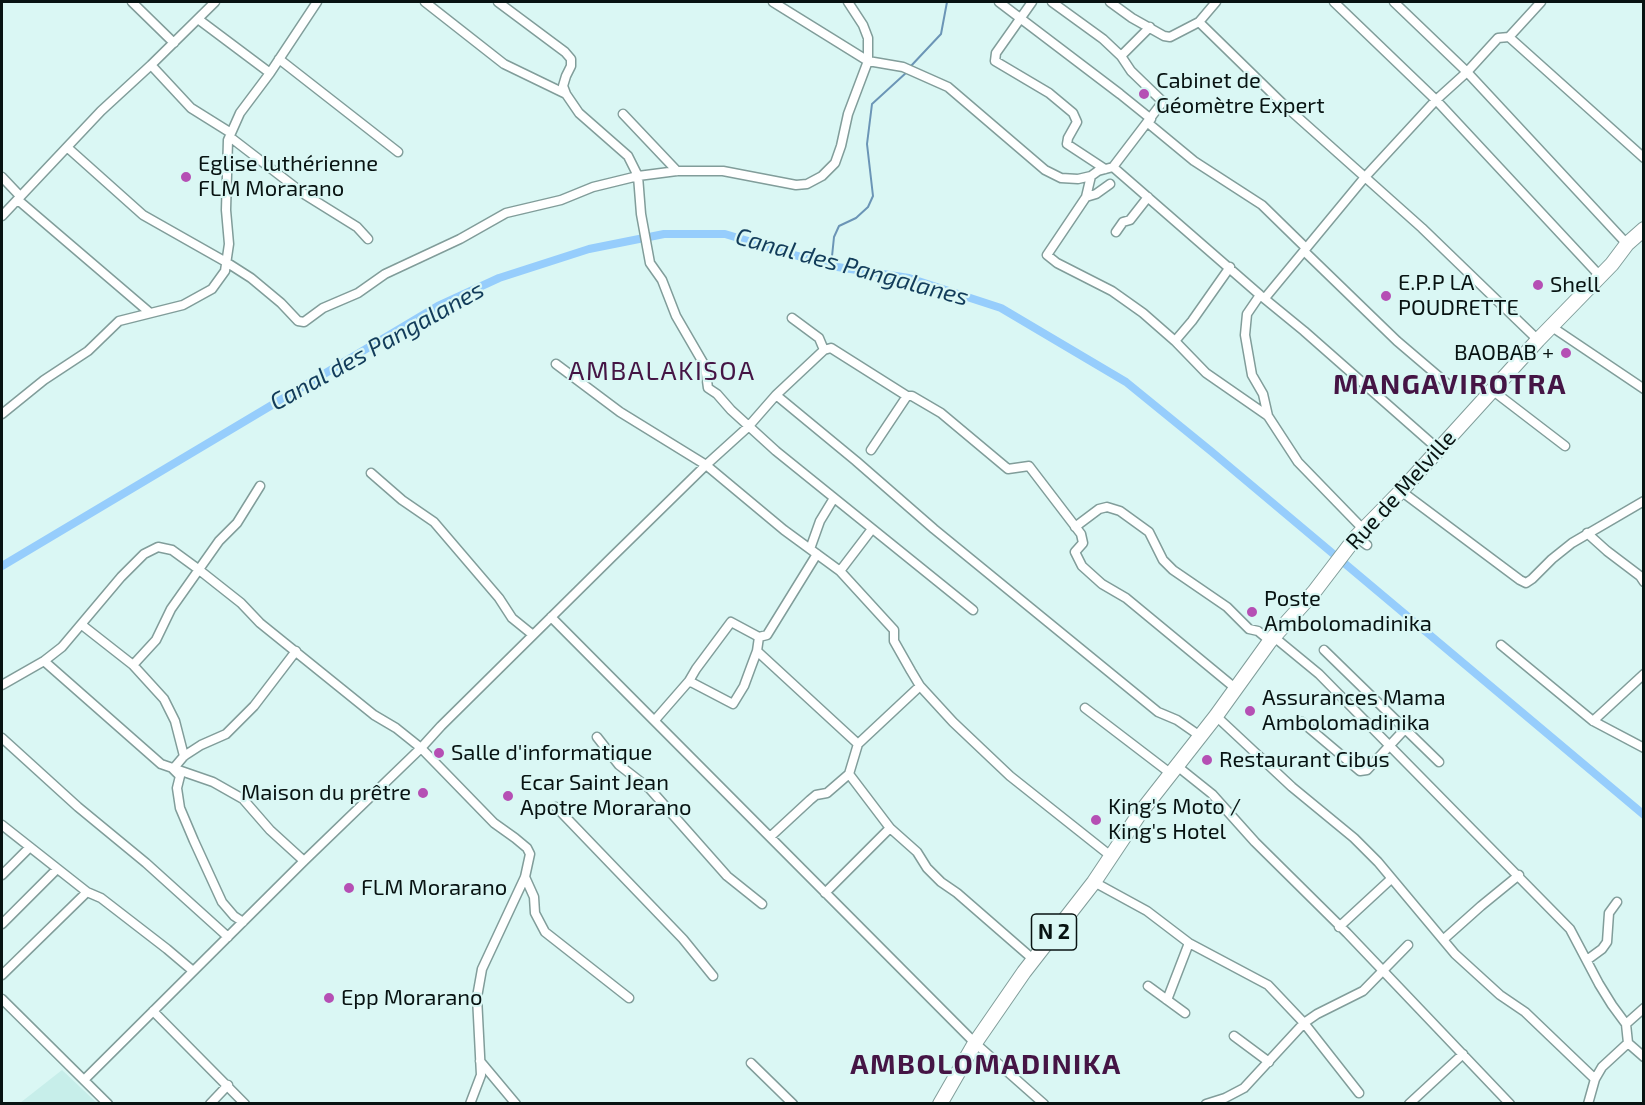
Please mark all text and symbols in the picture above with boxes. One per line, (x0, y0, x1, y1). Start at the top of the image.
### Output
place label: Cabinet de Géomètre Expert (1156, 68, 1325, 119)
marker: Cabinet de Géomètre Expert (1137, 87, 1151, 101)
place label: Eglise luthérienne FLM Morarano (198, 151, 378, 202)
marker: Eglise luthérienne FLM Morarano (179, 170, 193, 184)
water label: Canal des Pangalanes (732, 222, 972, 312)
place label: E.P.P LA POUDRETTE (1398, 270, 1519, 322)
place label: Shell (1550, 272, 1600, 298)
water label: Canal des Pangalanes (265, 275, 489, 417)
marker: Shell (1531, 278, 1545, 292)
marker: E.P.P LA POUDRETTE (1379, 289, 1393, 303)
place label: BAOBAB + (1454, 340, 1554, 366)
marker: BAOBAB + (1559, 346, 1573, 360)
district label: AMBALAKISOA (568, 355, 756, 387)
district label: MANGAVIROTRA (1333, 368, 1567, 402)
street label: Rue de Melville (1341, 425, 1461, 555)
place label: Poste Ambolomadinika (1264, 586, 1432, 638)
marker: Poste Ambolomadinika (1245, 605, 1259, 619)
place label: Assurances Mama Ambolomadinika (1262, 685, 1445, 736)
marker: Assurances Mama Ambolomadinika (1243, 704, 1257, 718)
place label: Salle d'informatique (451, 740, 652, 766)
marker: Salle d'informatique (432, 746, 446, 760)
place label: Restaurant Cibus (1219, 747, 1390, 773)
marker: Restaurant Cibus (1200, 753, 1214, 767)
place label: Ecar Saint Jean Apotre Morarano (520, 770, 691, 822)
place label: Maison du prêtre (241, 780, 411, 806)
marker: Maison du prêtre (416, 786, 430, 800)
marker: Ecar Saint Jean Apotre Morarano (501, 789, 515, 803)
place label: King's Moto / King's Hotel (1108, 794, 1241, 846)
marker: King's Moto / King's Hotel (1089, 813, 1103, 827)
place label: FLM Morarano (361, 875, 507, 901)
marker: FLM Morarano (342, 881, 356, 895)
road number: N 2 (1032, 914, 1076, 950)
place label: Epp Morarano (341, 985, 483, 1011)
marker: Epp Morarano (322, 991, 336, 1005)
district label: AMBOLOMADINIKA (850, 1048, 1122, 1082)

